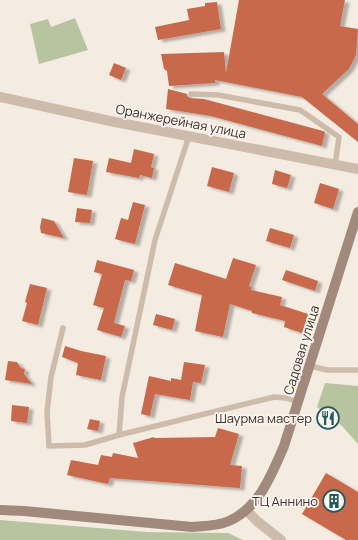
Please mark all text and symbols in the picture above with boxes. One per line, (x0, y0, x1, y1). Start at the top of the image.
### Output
street label: Оранжерейная улица (114, 100, 248, 142)
street label: Садовая улица (279, 303, 323, 397)
restaurant icon: Шаурма мастер (315, 405, 341, 431)
place label: Шаурма мастер (215, 409, 312, 427)
building icon: ТЦ Аннино (321, 488, 347, 514)
place label: ТЦ Аннино (252, 492, 318, 510)

